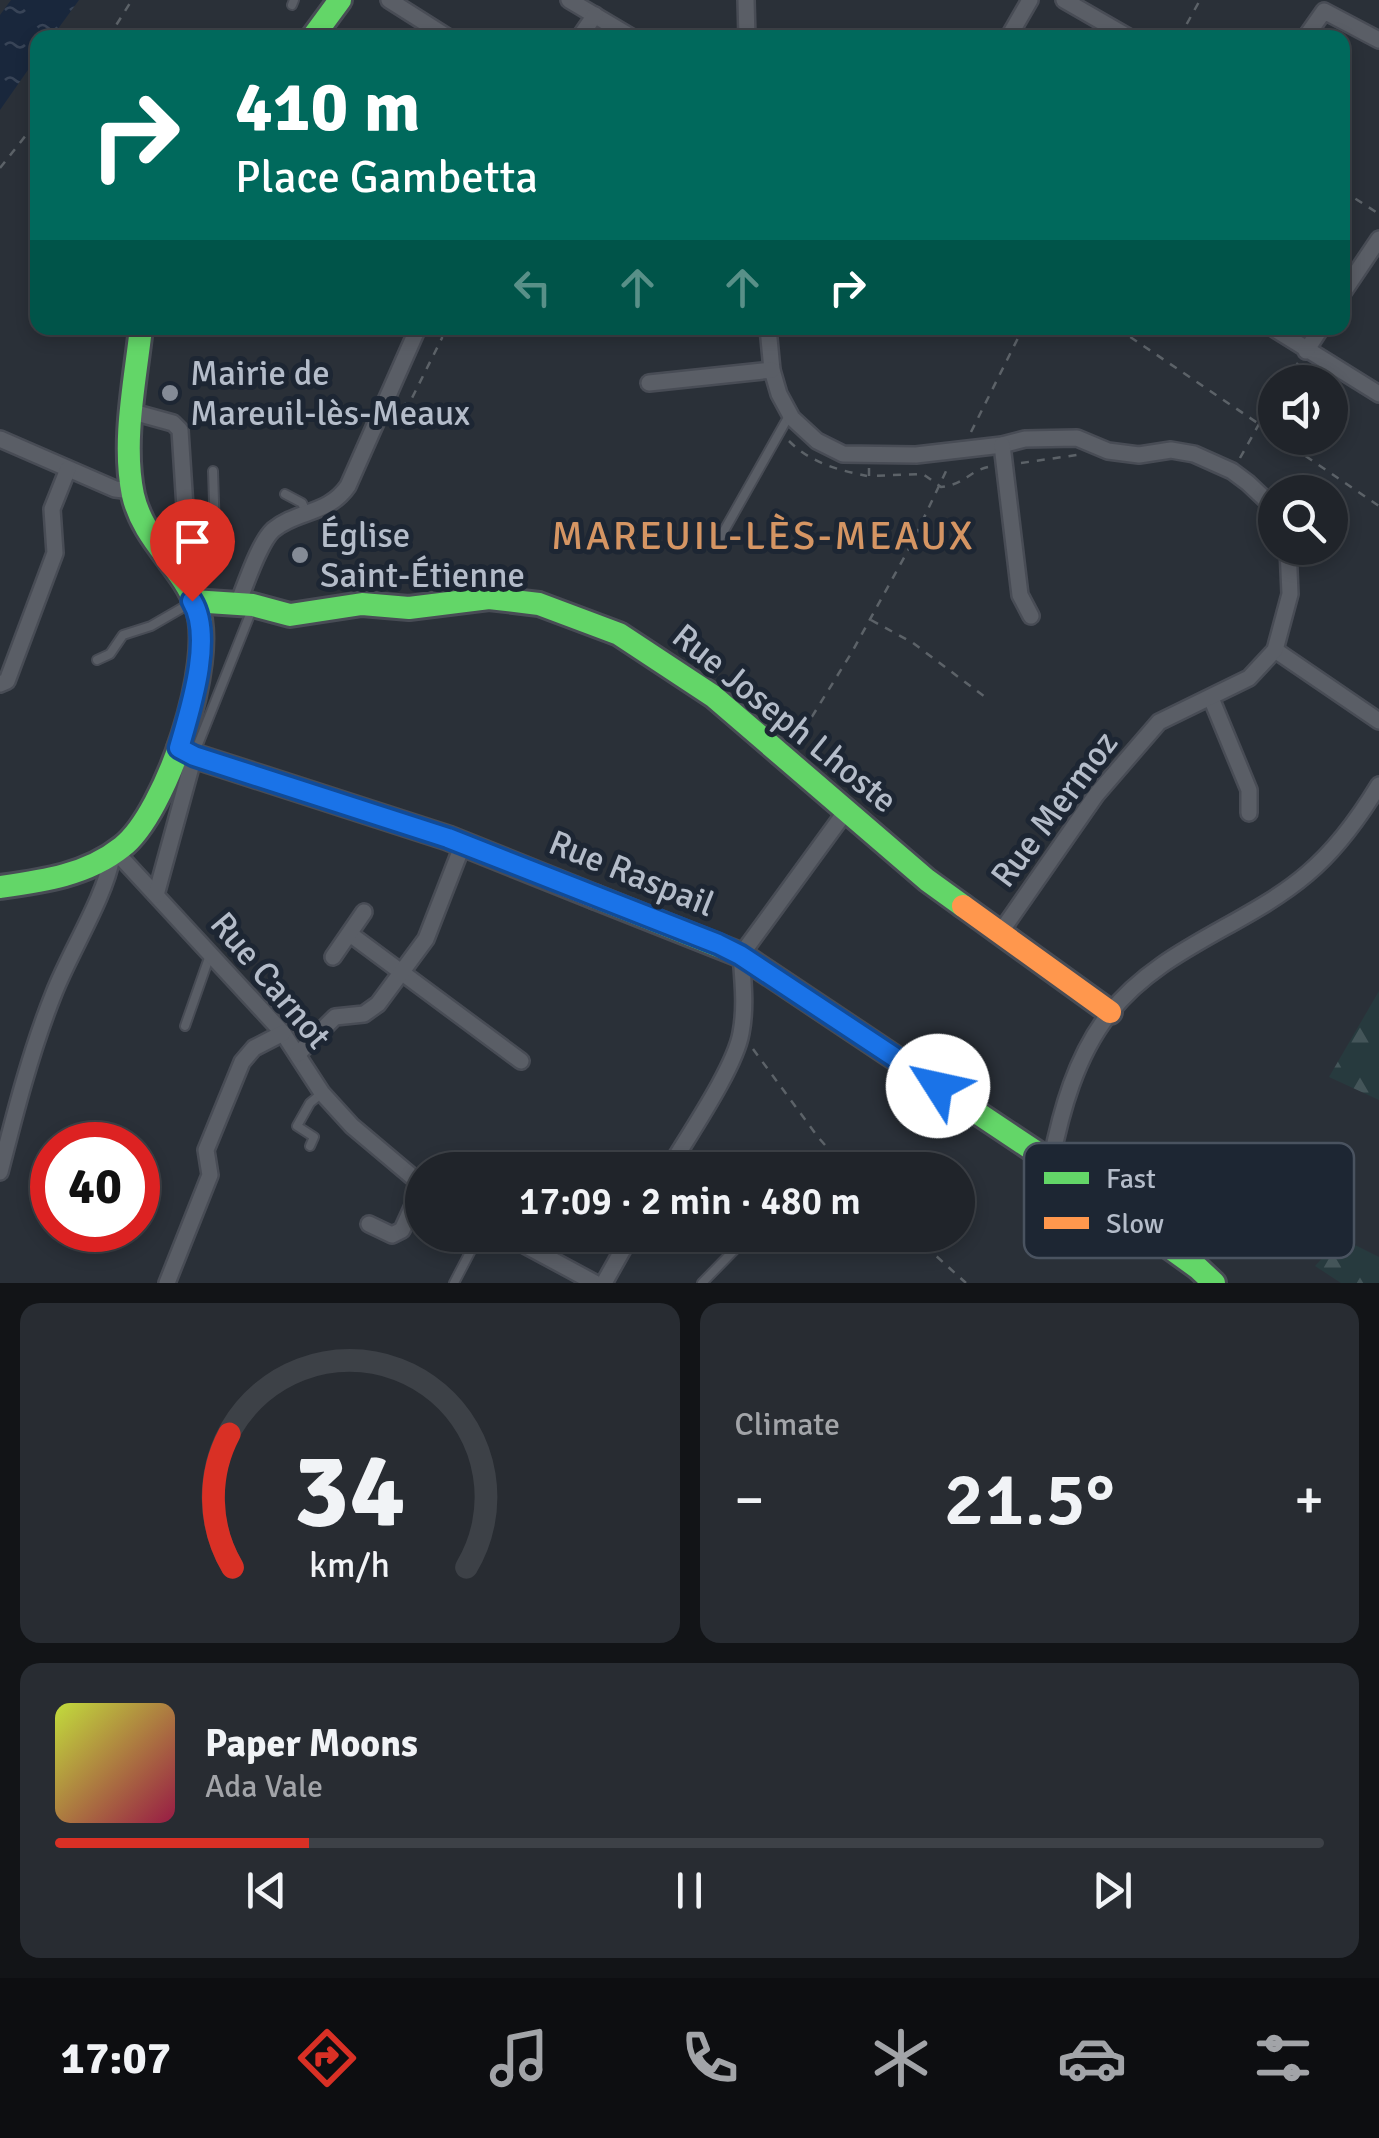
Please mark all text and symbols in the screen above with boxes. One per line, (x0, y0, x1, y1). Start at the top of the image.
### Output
text: 410 m (235, 64, 420, 150)
icon: right (70, 70, 200, 200)
text: Place Gambetta (235, 150, 538, 205)
icon: left (505, 260, 560, 315)
icon: ahead (610, 260, 665, 315)
icon: ahead (715, 260, 770, 315)
icon: right (820, 260, 875, 315)
place label: Mairie de Mareuil-lès-Meaux (190, 352, 470, 435)
map controls (1258, 365, 1348, 565)
button: sound (1258, 365, 1348, 455)
marker: Mairie de Mareuil-lès-Meaux (159, 382, 181, 404)
button: search (1258, 475, 1348, 565)
pin (150, 499, 235, 602)
district label: MAREUIL-LÈS-MEAUX (551, 511, 975, 561)
icon: arrive (165, 514, 220, 569)
place label: Église Saint-Étienne (320, 514, 525, 597)
marker: Église Saint-Étienne (289, 544, 311, 566)
street label: Rue Joseph Lhoste (664, 615, 906, 822)
street label: Rue Mermoz (982, 723, 1127, 896)
street label: Rue Raspail (543, 821, 721, 926)
street label: Rue Carnot (201, 903, 340, 1057)
position arrow (886, 1034, 990, 1138)
speed limit sign: 40 (30, 1122, 160, 1252)
legend (1024, 1143, 1354, 1258)
text: Fast (1106, 1162, 1156, 1196)
text: 17:09 · 2 min · 480 m (519, 1178, 861, 1225)
text: Slow (1106, 1207, 1164, 1241)
text: Climate (735, 1405, 840, 1444)
text: 34 (294, 1427, 406, 1555)
text: 21.5° (944, 1453, 1115, 1546)
text: − (735, 1466, 764, 1534)
text: + (1294, 1466, 1324, 1534)
text: km/h (309, 1543, 390, 1587)
text: Paper Moons (205, 1720, 418, 1767)
text: Ada Vale (205, 1767, 323, 1806)
icon: previous (239, 1863, 294, 1918)
icon: pause (662, 1863, 717, 1918)
icon: next (1085, 1863, 1140, 1918)
icon: directions (292, 2023, 362, 2093)
icon: music (484, 2023, 554, 2093)
icon: phone (675, 2023, 745, 2093)
icon: climate (866, 2023, 936, 2093)
icon: car (1057, 2023, 1127, 2093)
icon: filters (1248, 2023, 1318, 2093)
text: 17:07 (61, 2031, 171, 2086)

